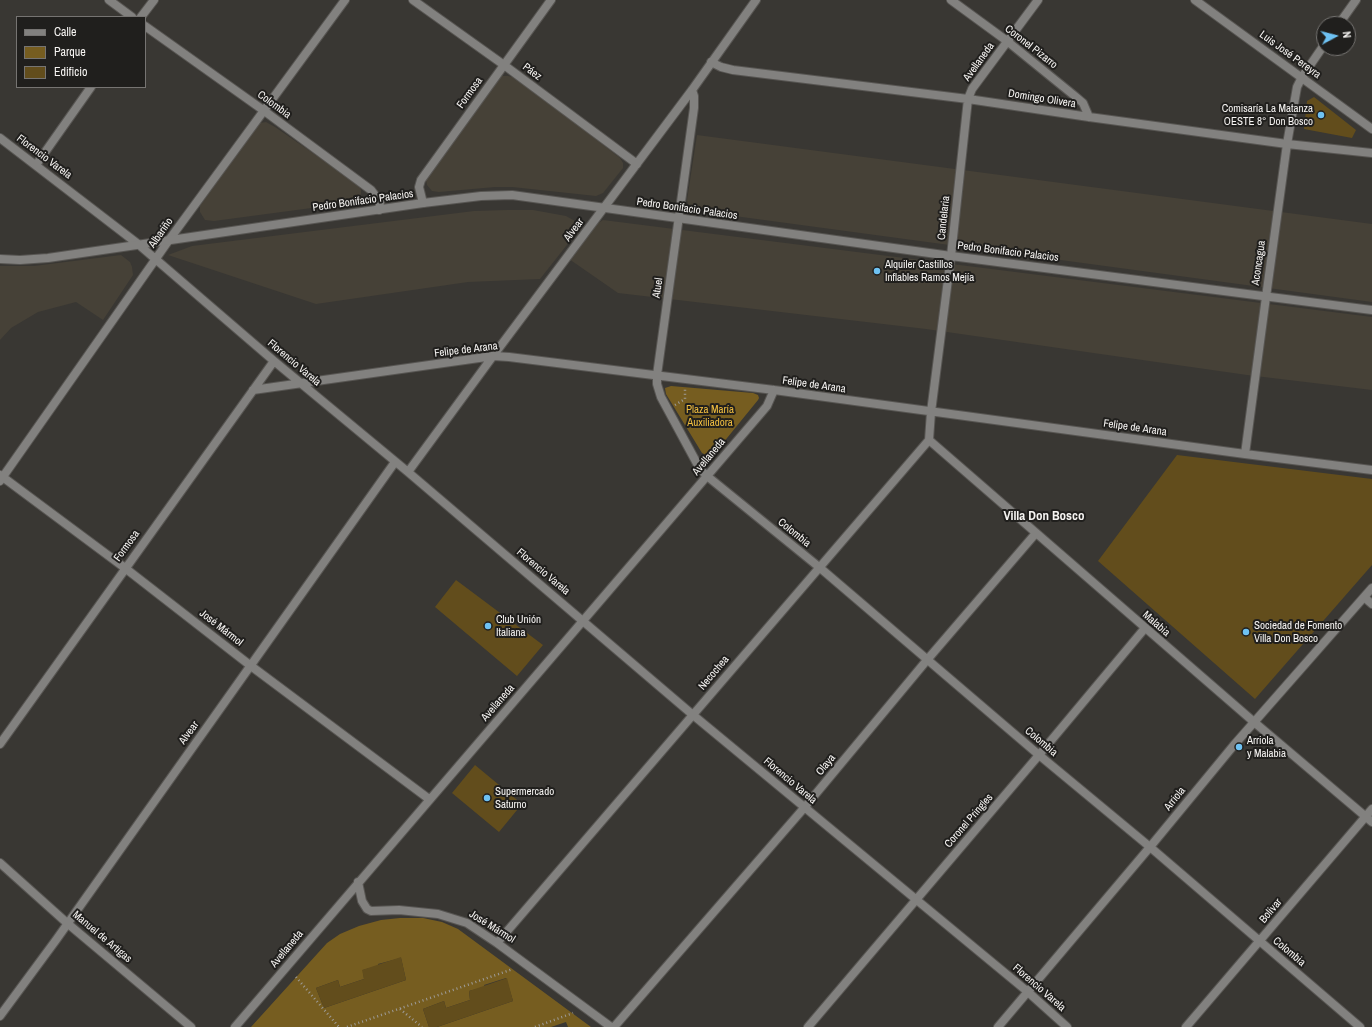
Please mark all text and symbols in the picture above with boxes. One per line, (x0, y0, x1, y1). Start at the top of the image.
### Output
legend (16, 16, 146, 88)
north arrow (1316, 16, 1356, 56)
street label: Coronel Pizarro (1002, 22, 1060, 72)
text: Calle (54, 24, 76, 40)
street label: Luis José Pereyra (1257, 28, 1323, 82)
text: N (1340, 31, 1354, 39)
street label: Avellaneda (961, 40, 997, 84)
text: Parque (54, 44, 86, 60)
street label: Páez (520, 61, 544, 83)
text: Edificio (54, 64, 87, 80)
street label: Formosa (454, 75, 486, 111)
street label: Domingo Olivera (1007, 87, 1077, 111)
street label: Colombia (255, 88, 293, 122)
place label: Comisaría La Matanza OESTE 8° Don Bosco (1222, 102, 1313, 128)
marker: Comisaría La Matanza OESTE 8° Don Bosco (1316, 110, 1326, 120)
street label: Florencio Varela (14, 132, 74, 182)
street label: Pedro Bonifacio Palacios (312, 187, 414, 215)
street label: Pedro Bonifacio Palacios (636, 195, 738, 223)
street label: Candelaria (935, 195, 953, 241)
street label: Albariño (146, 215, 176, 251)
street label: Alvear (561, 216, 587, 244)
street label: Pedro Bonifacio Palacios (957, 239, 1059, 265)
street label: Aconcagua (1249, 240, 1269, 286)
place label: Alquiler Castillos Inflables Ramos Mejía (885, 258, 974, 284)
marker: Alquiler Castillos Inflables Ramos Mejía (872, 266, 882, 276)
street label: Atuel (650, 277, 666, 299)
street label: Florencio Varela (265, 337, 323, 389)
street label: Felipe de Arana (434, 340, 498, 360)
street label: Felipe de Arana (782, 374, 846, 396)
park label: Plaza María Auxiliadora (686, 403, 734, 429)
street label: Felipe de Arana (1103, 417, 1167, 439)
street label: Avellaneda (690, 436, 728, 478)
district label: Villa Don Bosco (1004, 509, 1084, 525)
street label: Colombia (775, 516, 813, 550)
street label: Formosa (111, 528, 143, 564)
street label: Florencio Varela (514, 546, 572, 598)
street label: José Mármol (197, 607, 245, 649)
street label: Malabia (1140, 608, 1172, 640)
place label: Club Unión Italiana (496, 613, 541, 639)
place label: Sociedad de Fomento Villa Don Bosco (1254, 619, 1342, 645)
marker: Club Unión Italiana (483, 621, 493, 631)
marker: Sociedad de Fomento Villa Don Bosco (1241, 627, 1251, 637)
street label: Necochea (696, 653, 732, 693)
street label: Avellaneda (478, 682, 518, 724)
street label: Alvear (176, 719, 202, 747)
street label: Colombia (1022, 725, 1060, 759)
place label: Arriola y Malabia (1247, 734, 1286, 760)
marker: Arriola y Malabia (1234, 742, 1244, 752)
street label: Olaya (813, 752, 839, 778)
street label: Florencio Varela (761, 755, 819, 807)
place label: Supermercado Saturno (495, 785, 554, 811)
street label: Arriola (1162, 785, 1188, 813)
street label: Coronel Pringles (942, 791, 996, 851)
marker: Supermercado Saturno (482, 793, 492, 803)
street label: Bolívar (1257, 896, 1285, 926)
street label: Manuel de Artigas (70, 908, 134, 966)
street label: José Mármol (467, 908, 517, 946)
street label: Avellaneda (268, 928, 306, 970)
street label: Colombia (1270, 935, 1308, 969)
street label: Florencio Varela (1010, 962, 1068, 1014)

